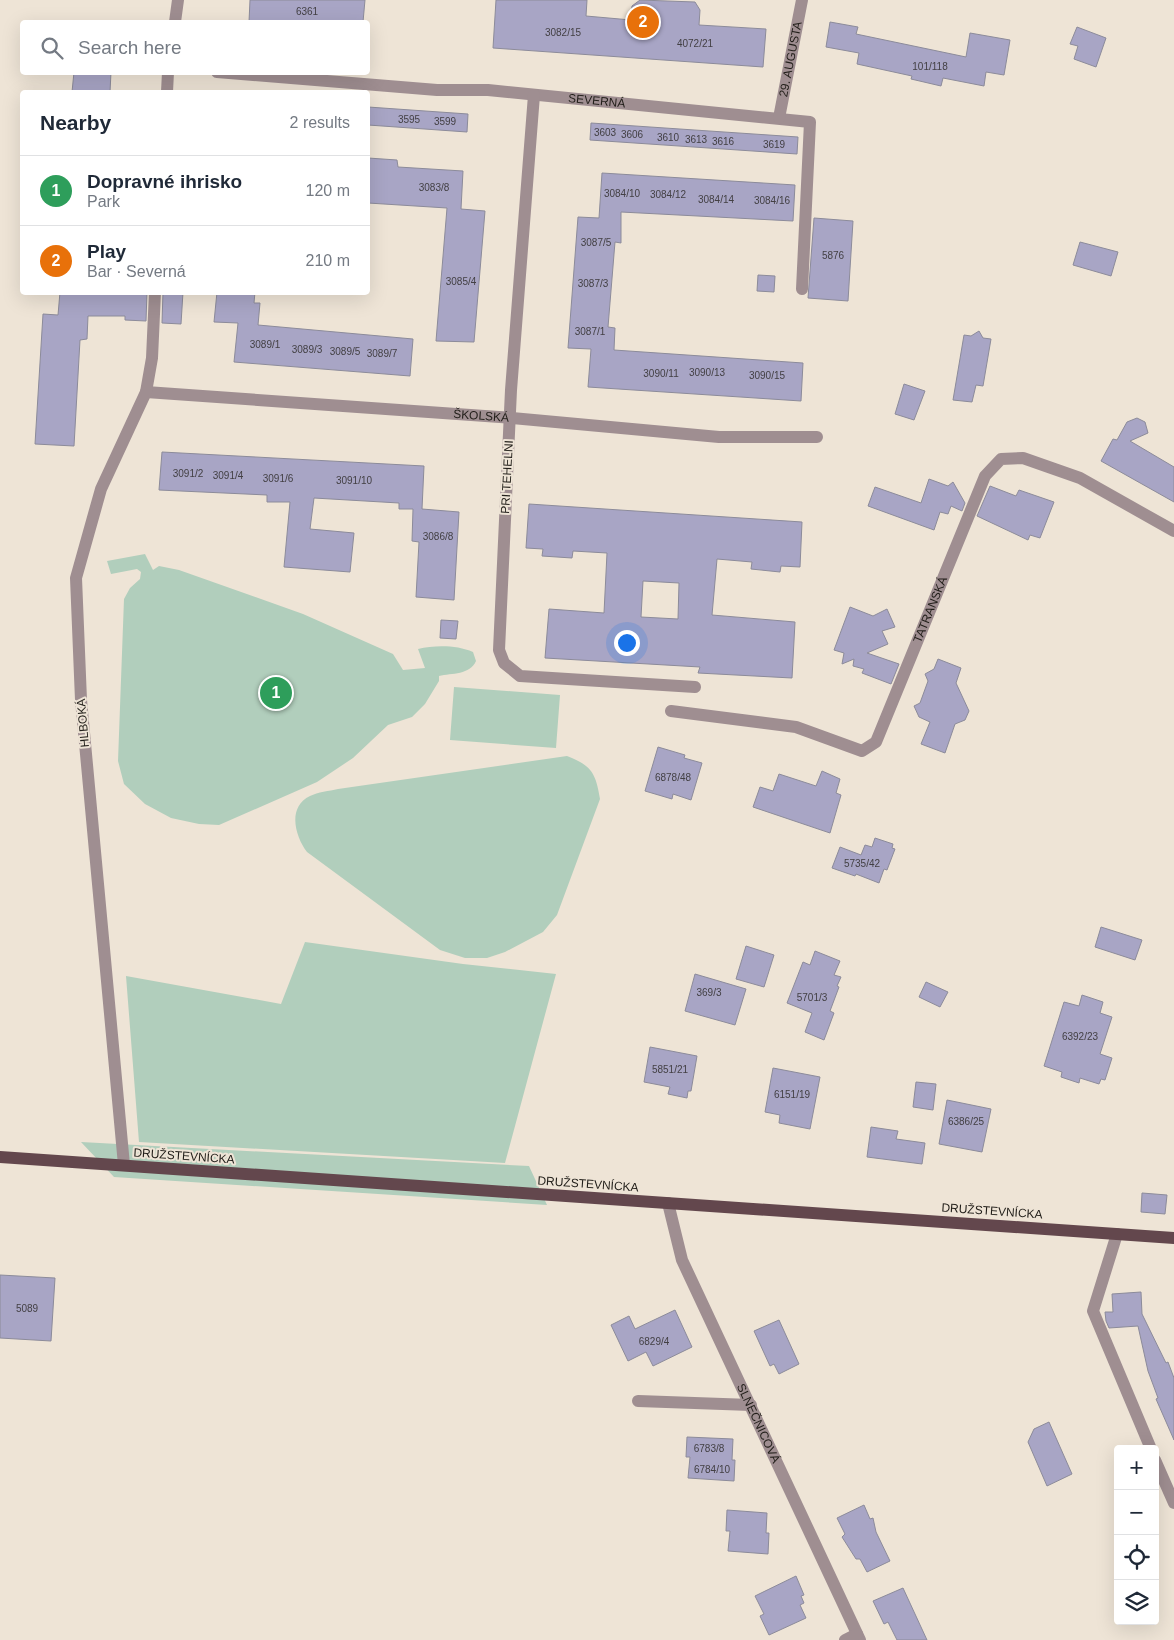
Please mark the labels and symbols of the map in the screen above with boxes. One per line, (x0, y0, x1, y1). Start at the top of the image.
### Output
pin: 2 (627, 3, 659, 41)
house number: 6361 (296, 6, 319, 17)
street label: 29. AUGUSTA (776, 20, 805, 98)
house number: 3082/15 (545, 27, 582, 38)
house number: 4072/21 (677, 38, 714, 49)
house number: 101/118 (912, 61, 948, 72)
street label: SEVERNÁ (567, 91, 626, 111)
house number: 3595 (398, 114, 421, 125)
house number: 3599 (434, 116, 457, 127)
house number: 3603 (594, 127, 617, 138)
house number: 3606 (621, 129, 644, 140)
house number: 3610 (657, 132, 680, 143)
house number: 3613 (685, 134, 708, 145)
house number: 3616 (712, 136, 735, 147)
house number: 3619 (763, 139, 786, 150)
house number: 3083/8 (419, 182, 450, 193)
house number: 3084/10 (604, 188, 641, 199)
house number: 3084/12 (650, 189, 687, 200)
house number: 3084/14 (698, 194, 735, 205)
house number: 3084/16 (754, 195, 791, 206)
house number: 3087/5 (581, 237, 612, 248)
house number: 5876 (822, 250, 845, 261)
house number: 3085/4 (446, 276, 477, 287)
house number: 3087/3 (578, 278, 609, 289)
house number: 3087/1 (575, 326, 606, 337)
house number: 3089/1 (250, 339, 281, 350)
house number: 3089/3 (292, 344, 323, 355)
house number: 3089/5 (330, 346, 361, 357)
house number: 3089/7 (367, 348, 398, 359)
house number: 3090/13 (689, 367, 726, 378)
house number: 3090/11 (643, 368, 679, 379)
house number: 3090/15 (749, 370, 786, 381)
street label: ŠKOLSKÁ (453, 406, 510, 425)
street label: PRI TEHELNI (498, 440, 516, 514)
house number: 3091/2 (173, 468, 204, 479)
house number: 3091/4 (213, 470, 244, 481)
house number: 3091/6 (263, 473, 294, 484)
house number: 3091/10 (336, 475, 373, 486)
house number: 3086/8 (423, 531, 454, 542)
street label: TATRANSKÁ (910, 574, 950, 645)
your location (614, 630, 640, 656)
pin: 1 (260, 674, 292, 712)
street label: HLBOKÁ (73, 698, 92, 748)
house number: 6878/48 (655, 772, 692, 783)
house number: 5735/42 (844, 858, 881, 869)
house number: 369/3 (696, 987, 722, 998)
house number: 5701/3 (797, 992, 828, 1003)
house number: 6392/23 (1062, 1031, 1099, 1042)
house number: 5851/21 (652, 1064, 689, 1075)
house number: 6151/19 (774, 1089, 811, 1100)
house number: 6386/25 (948, 1116, 985, 1127)
street label: DRUŽSTEVNÍCKA (133, 1144, 235, 1167)
street label: DRUŽSTEVNÍCKA (537, 1172, 639, 1195)
street label: DRUŽSTEVNÍCKA (941, 1199, 1043, 1222)
house number: 5089 (16, 1303, 39, 1314)
house number: 6829/4 (639, 1336, 670, 1347)
street label: SLNEČNICOVÁ (734, 1381, 784, 1465)
house number: 6783/8 (694, 1443, 725, 1454)
house number: 6784/10 (694, 1464, 731, 1475)

